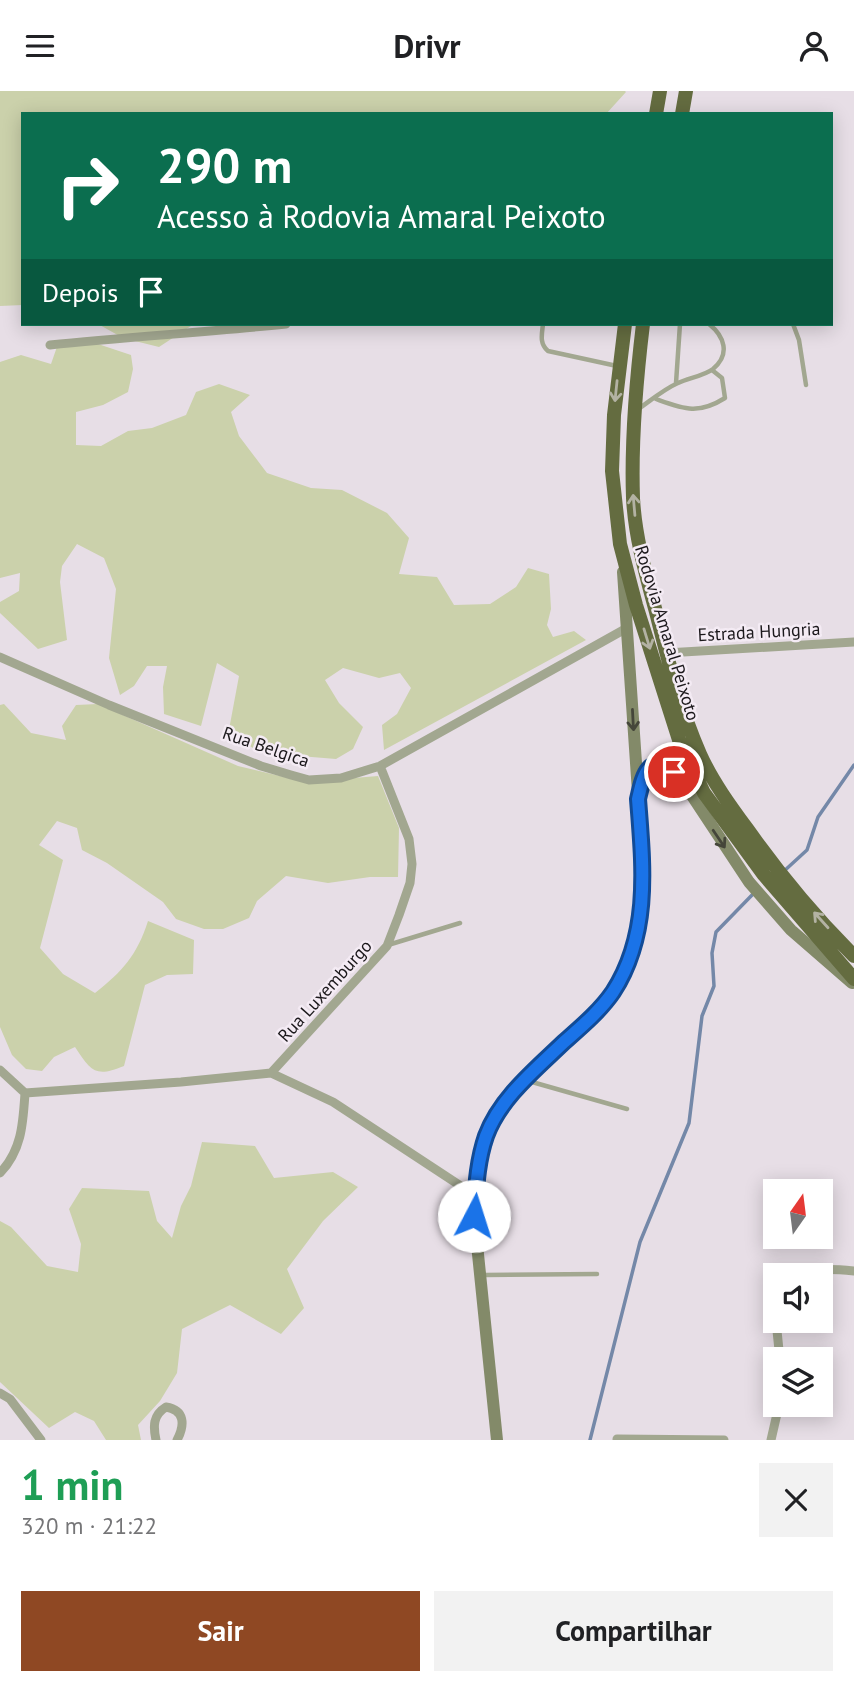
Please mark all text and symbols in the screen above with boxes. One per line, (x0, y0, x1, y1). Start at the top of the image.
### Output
text: Drivr (393, 25, 461, 67)
icon: menu (21, 27, 59, 65)
icon: person (795, 27, 833, 65)
text: 290 m (157, 133, 292, 197)
icon: right (42, 140, 133, 231)
text: Acesso à Rodovia Amaral Peixoto (157, 195, 606, 237)
icon: arrive (132, 273, 170, 311)
text: Depois (42, 276, 118, 309)
one-way arrow (610, 380, 623, 402)
one-way arrow (627, 495, 640, 517)
street label: Rodovia Amaral Peixoto (630, 543, 705, 723)
street label: Estrada Hungria (697, 617, 821, 646)
one-way arrow (641, 628, 654, 650)
one-way arrow (626, 708, 639, 731)
street label: Rua Belgica (220, 721, 313, 772)
pin (644, 742, 704, 802)
icon: arrive (655, 753, 693, 791)
one-way arrow (712, 829, 726, 848)
one-way arrow (813, 911, 829, 929)
street label: Rua Luxemburgo (273, 935, 377, 1047)
position arrow (437, 1179, 511, 1253)
north arrow (763, 1179, 833, 1249)
map controls (763, 1179, 833, 1417)
button: sound (763, 1263, 833, 1333)
button: layers (763, 1347, 833, 1417)
text: 1 min (21, 1457, 123, 1512)
button: close (759, 1463, 833, 1537)
text: 320 m · 21:22 (21, 1511, 157, 1540)
button: Sair (21, 1591, 420, 1671)
button: Compartilhar (434, 1591, 833, 1671)

